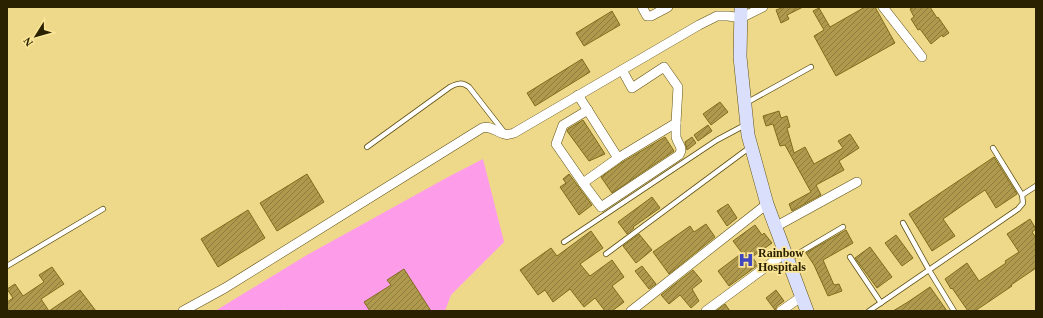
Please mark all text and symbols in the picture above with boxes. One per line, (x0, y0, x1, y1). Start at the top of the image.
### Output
north arrow (16, 16, 56, 56)
text: N (21, 35, 35, 49)
place label: Rainbow Hospitals (758, 246, 806, 274)
hospital icon: Rainbow Hospitals (737, 251, 755, 269)

